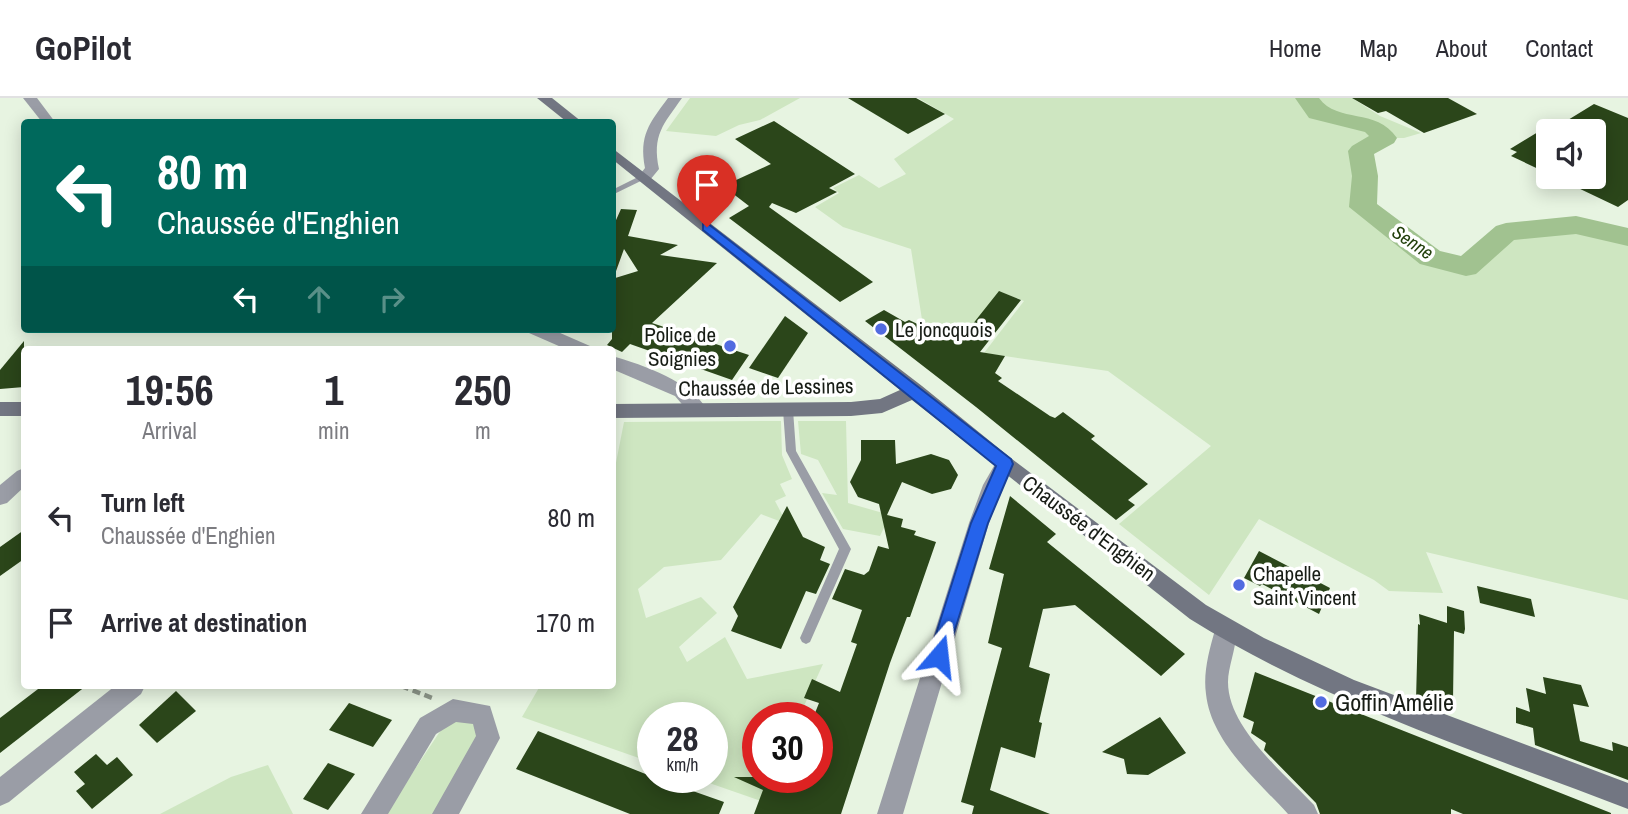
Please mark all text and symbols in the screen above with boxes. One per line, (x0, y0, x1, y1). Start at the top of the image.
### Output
text: GoPilot (35, 26, 131, 70)
text: Home (1269, 32, 1321, 64)
text: Map (1359, 32, 1398, 64)
text: About (1436, 32, 1487, 64)
text: Contact (1525, 32, 1593, 64)
map controls (1536, 119, 1606, 189)
button: sound (1536, 119, 1606, 189)
text: 80 m (157, 138, 249, 204)
icon: left (42, 147, 133, 238)
pin (677, 155, 737, 227)
icon: arrive (688, 166, 726, 204)
text: Chaussée d'Enghien (157, 201, 400, 244)
water label: Senne (1387, 219, 1439, 265)
icon: left (227, 280, 265, 318)
icon: ahead (300, 280, 338, 318)
icon: right (373, 280, 411, 318)
place label: Le joncquois (895, 315, 993, 344)
place label: Police de Soignies (644, 320, 716, 373)
marker: Le joncquois (873, 321, 889, 337)
marker: Police de Soignies (722, 338, 738, 354)
text: 19:56 (126, 362, 214, 418)
text: 1 (324, 362, 343, 418)
text: 250 (454, 362, 512, 418)
street label: Chaussée de Lessines (678, 371, 854, 403)
text: Arrival (142, 415, 197, 446)
text: min (318, 415, 350, 446)
text: m (475, 415, 491, 446)
street label: Chaussée d'Enghien (1017, 468, 1161, 588)
text: Turn left (101, 485, 185, 520)
icon: left (42, 499, 80, 537)
text: 80 m (548, 500, 595, 535)
text: Chaussée d'Enghien (101, 520, 276, 551)
place label: Chapelle Saint Vincent (1253, 559, 1356, 612)
marker: Chapelle Saint Vincent (1231, 577, 1247, 593)
icon: arrive (42, 604, 80, 642)
text: Arrive at destination (101, 605, 307, 640)
text: 170 m (536, 605, 595, 640)
position arrow (902, 619, 976, 693)
place label: Goffin Amélie (1335, 686, 1454, 718)
marker: Goffin Amélie (1313, 694, 1329, 710)
speed limit sign: 30 (742, 702, 833, 793)
text: 28 (667, 715, 698, 762)
text: km/h (667, 752, 699, 777)

